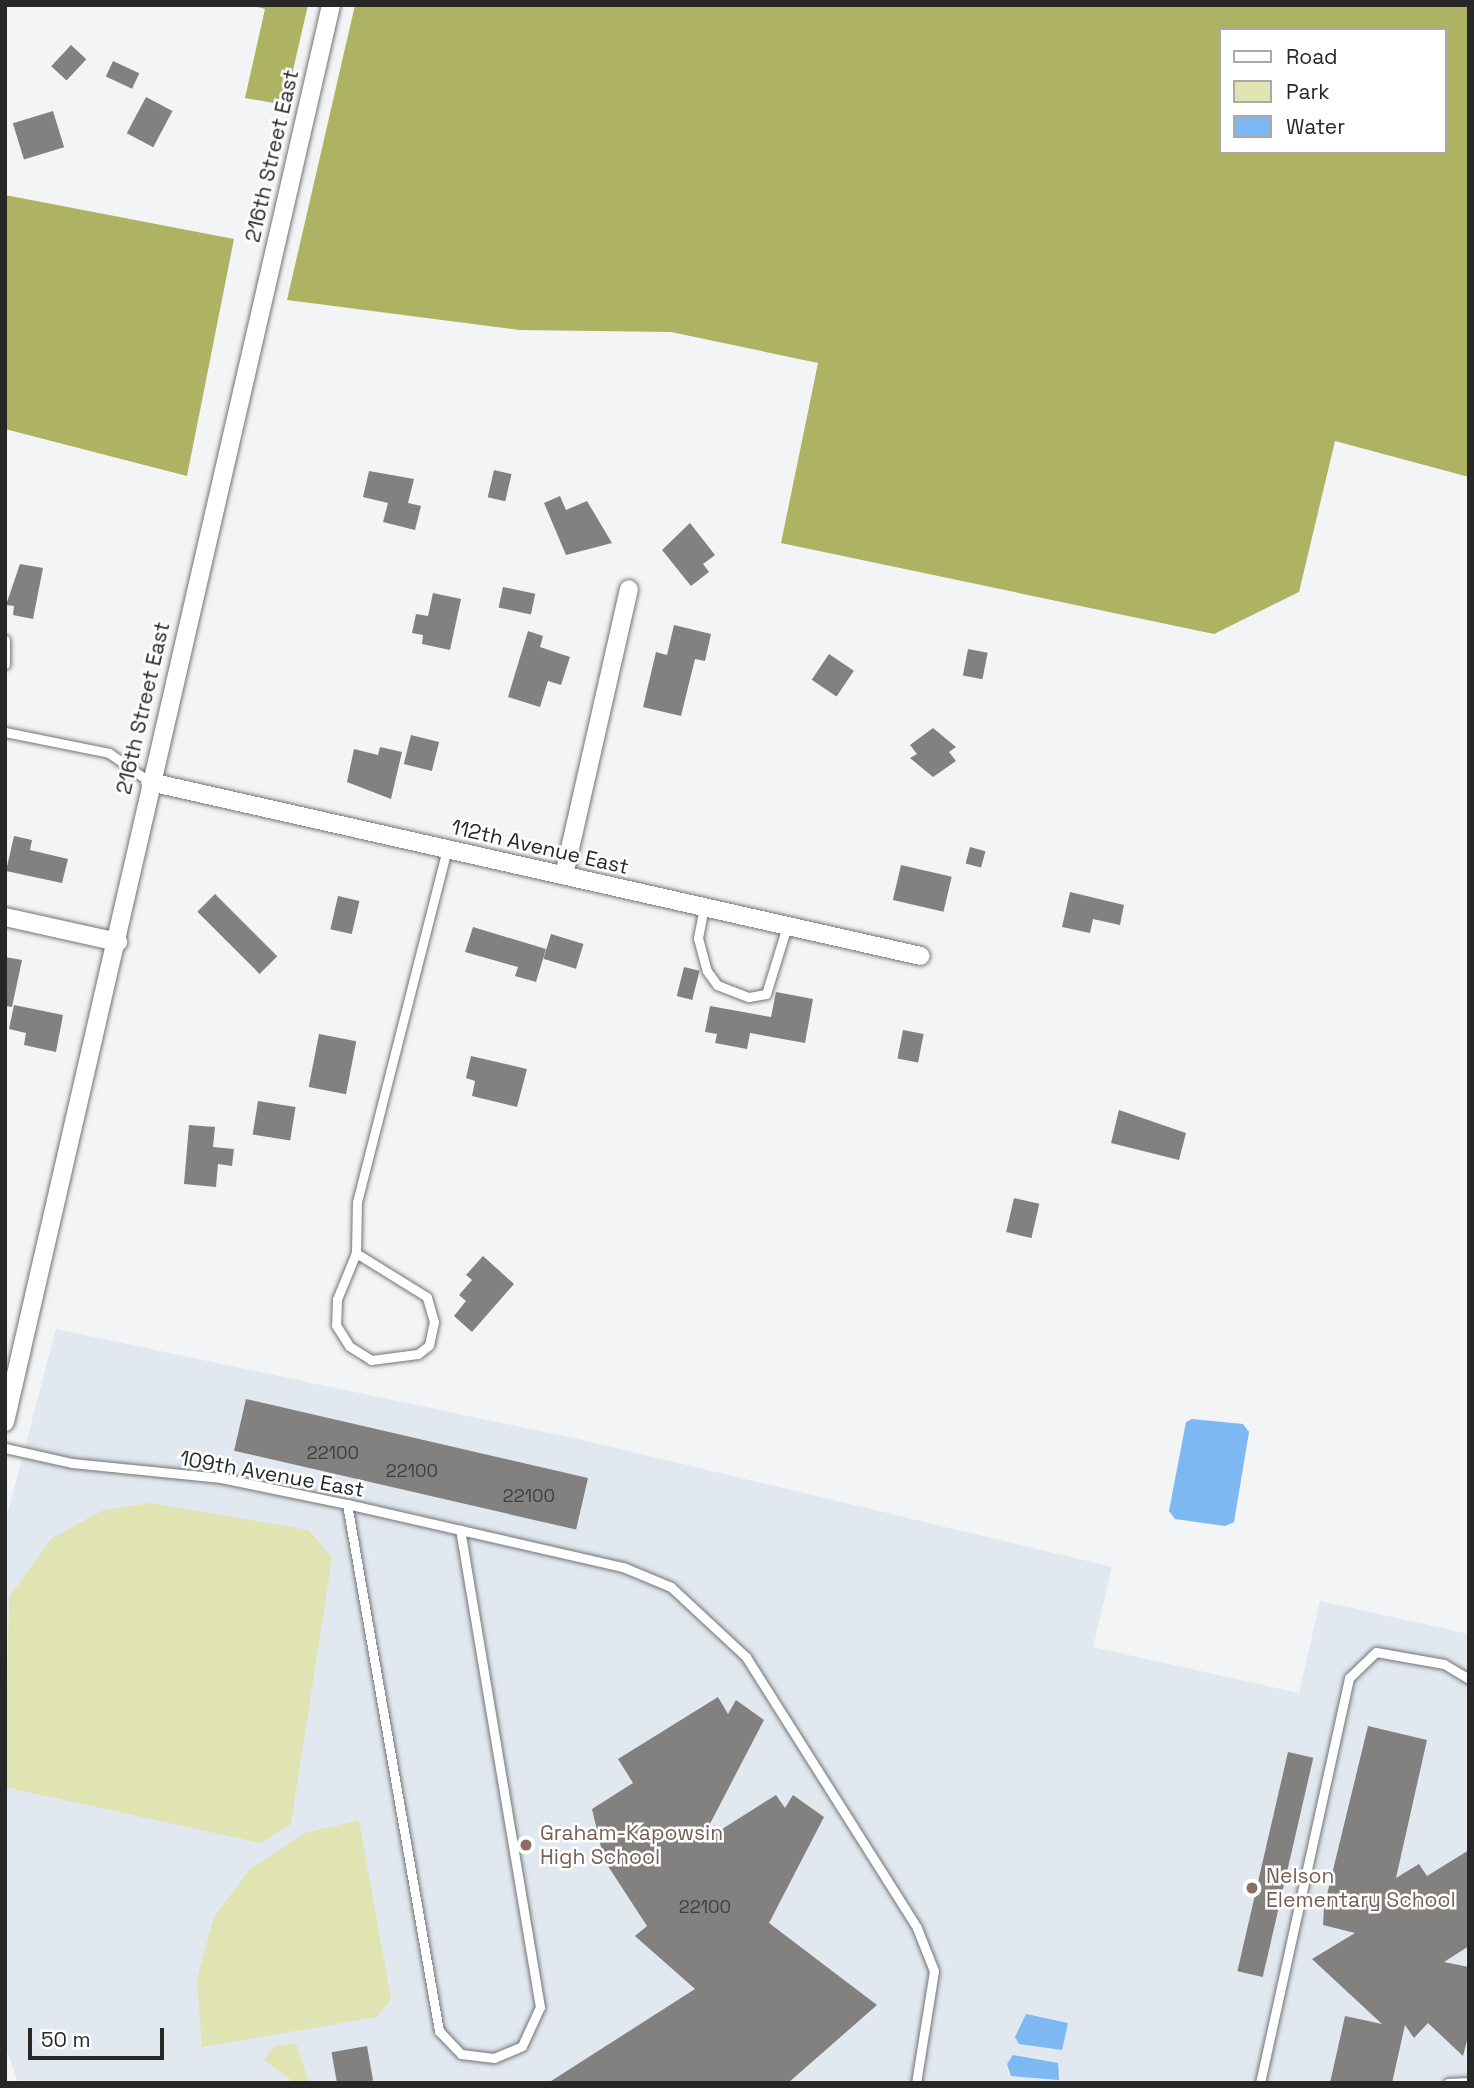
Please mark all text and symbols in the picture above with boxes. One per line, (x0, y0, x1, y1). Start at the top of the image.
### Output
legend (1218, 28, 1446, 154)
text: Road (1286, 43, 1338, 70)
street label: 216th Street East (240, 67, 304, 245)
text: Park (1286, 78, 1330, 105)
text: Water (1286, 113, 1345, 140)
street label: 216th Street East (111, 619, 175, 797)
street label: 112th Avenue East (448, 814, 632, 880)
house number: 22100 (307, 1442, 359, 1464)
street label: 109th Avenue East (178, 1445, 366, 1503)
house number: 22100 (386, 1460, 438, 1482)
house number: 22100 (503, 1485, 555, 1507)
place label: Graham-Kapowsin High School (540, 1820, 723, 1870)
marker: Graham-Kapowsin High School (518, 1837, 534, 1853)
place label: Nelson Elementary School (1266, 1863, 1456, 1913)
marker: Nelson Elementary School (1244, 1880, 1260, 1896)
house number: 22100 (679, 1896, 731, 1918)
scale bar (32, 2014, 168, 2058)
text: 50 m (41, 2026, 91, 2053)

